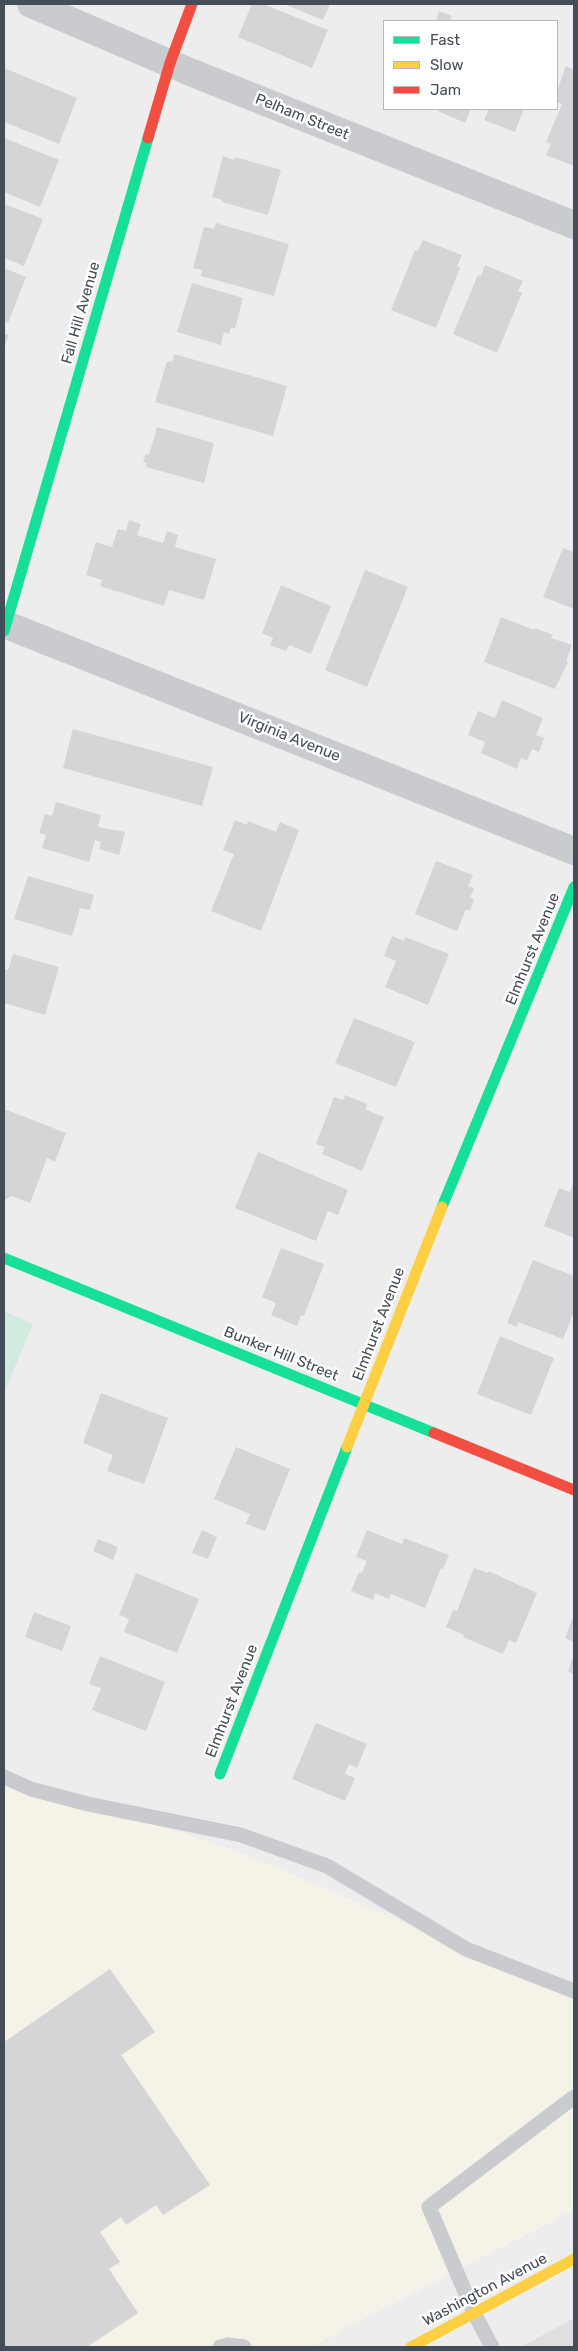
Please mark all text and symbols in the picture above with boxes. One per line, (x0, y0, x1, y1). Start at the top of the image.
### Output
legend (383, 20, 558, 110)
text: Fast (430, 31, 460, 49)
text: Slow (430, 56, 463, 74)
text: Jam (430, 81, 461, 99)
street label: Pelham Street (253, 90, 351, 144)
street label: Fall Hill Avenue (58, 260, 104, 366)
street label: Virginia Avenue (235, 708, 343, 766)
street label: Elmhurst Avenue (502, 890, 564, 1008)
street label: Elmhurst Avenue (349, 1265, 409, 1383)
street label: Bunker Hill Street (221, 1323, 341, 1385)
street label: Elmhurst Avenue (202, 1642, 262, 1760)
street label: Washington Avenue (420, 2250, 550, 2330)

